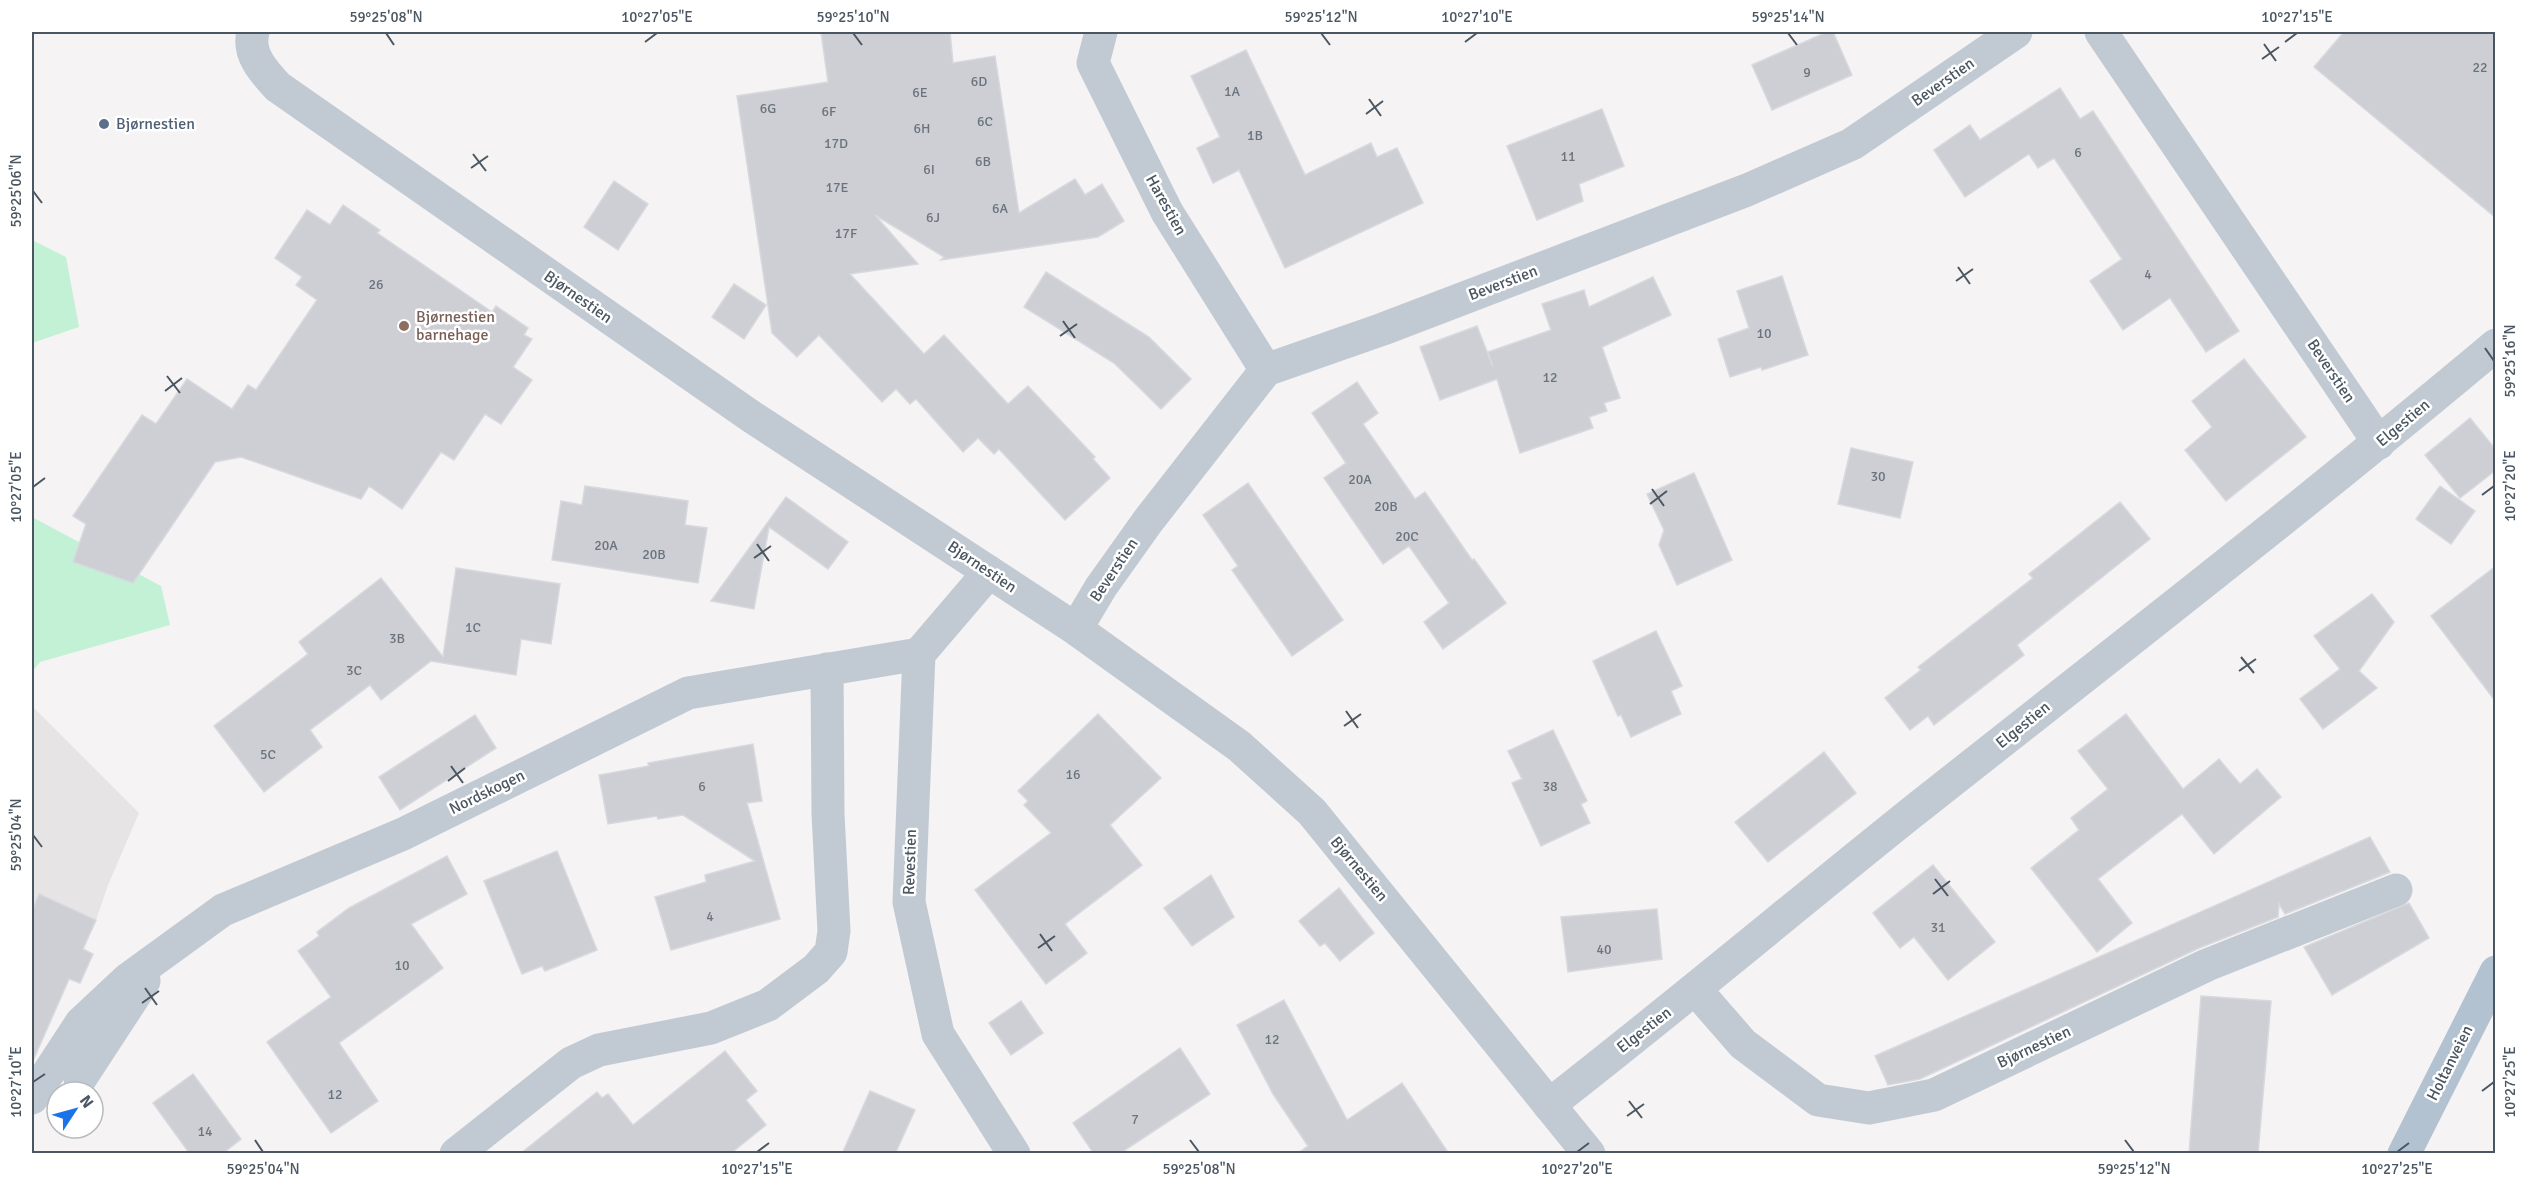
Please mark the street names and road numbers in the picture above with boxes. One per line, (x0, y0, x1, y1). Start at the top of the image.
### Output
street label: Beverstien (1908, 53, 1978, 111)
street label: Harestien (1141, 171, 1191, 239)
street label: Beverstien (1466, 261, 1540, 305)
street label: Bjørnestien (540, 266, 616, 328)
street label: Beverstien (2303, 335, 2359, 407)
street label: Elgestien (2372, 395, 2434, 451)
street label: Beverstien (1086, 534, 1142, 606)
street label: Bjørnestien (944, 537, 1020, 597)
street label: Elgestien (1992, 697, 2054, 753)
street label: Nordskogen (446, 765, 528, 819)
street label: Revestien (899, 829, 921, 895)
street label: Bjørnestien (1326, 832, 1392, 906)
street label: Elgestien (1613, 1002, 1675, 1058)
street label: Bjørnestien (1994, 1021, 2074, 1073)
street label: Holtanveien (2422, 1022, 2478, 1104)

